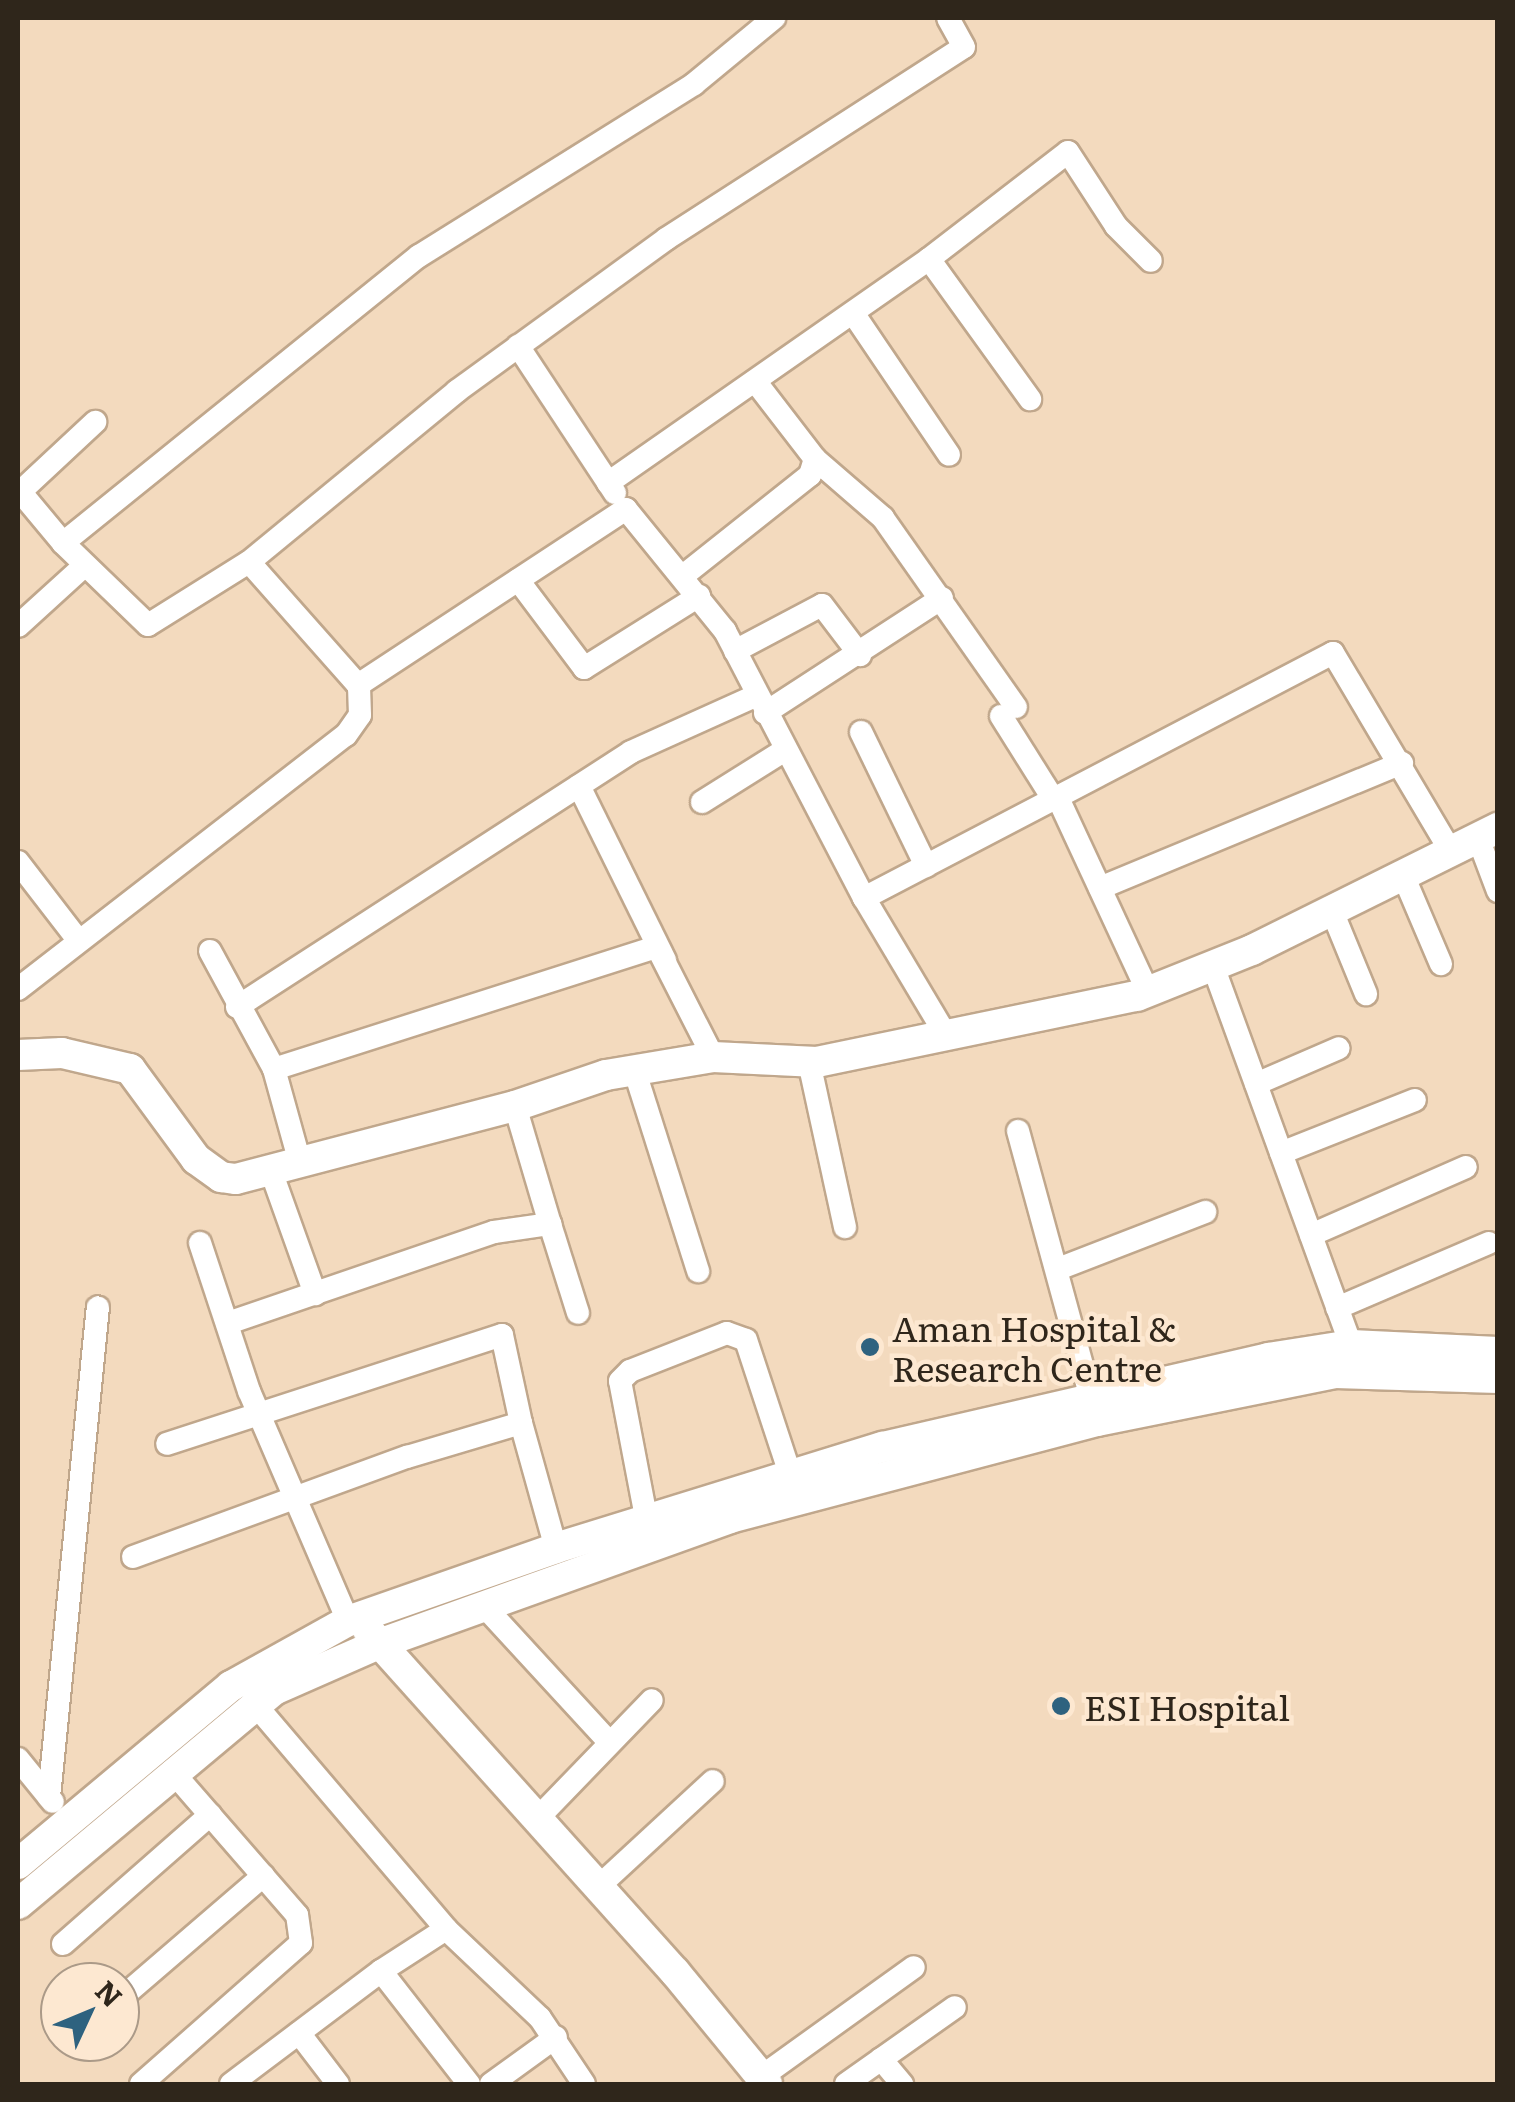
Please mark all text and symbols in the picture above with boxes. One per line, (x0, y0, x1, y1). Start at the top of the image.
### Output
place label: Aman Hospital & Research Centre (892, 1306, 1176, 1388)
marker: Aman Hospital & Research Centre (857, 1334, 883, 1360)
place label: ESI Hospital (1084, 1685, 1290, 1727)
marker: ESI Hospital (1048, 1693, 1074, 1719)
north arrow (40, 1962, 140, 2062)
text: N (87, 1970, 133, 2016)

